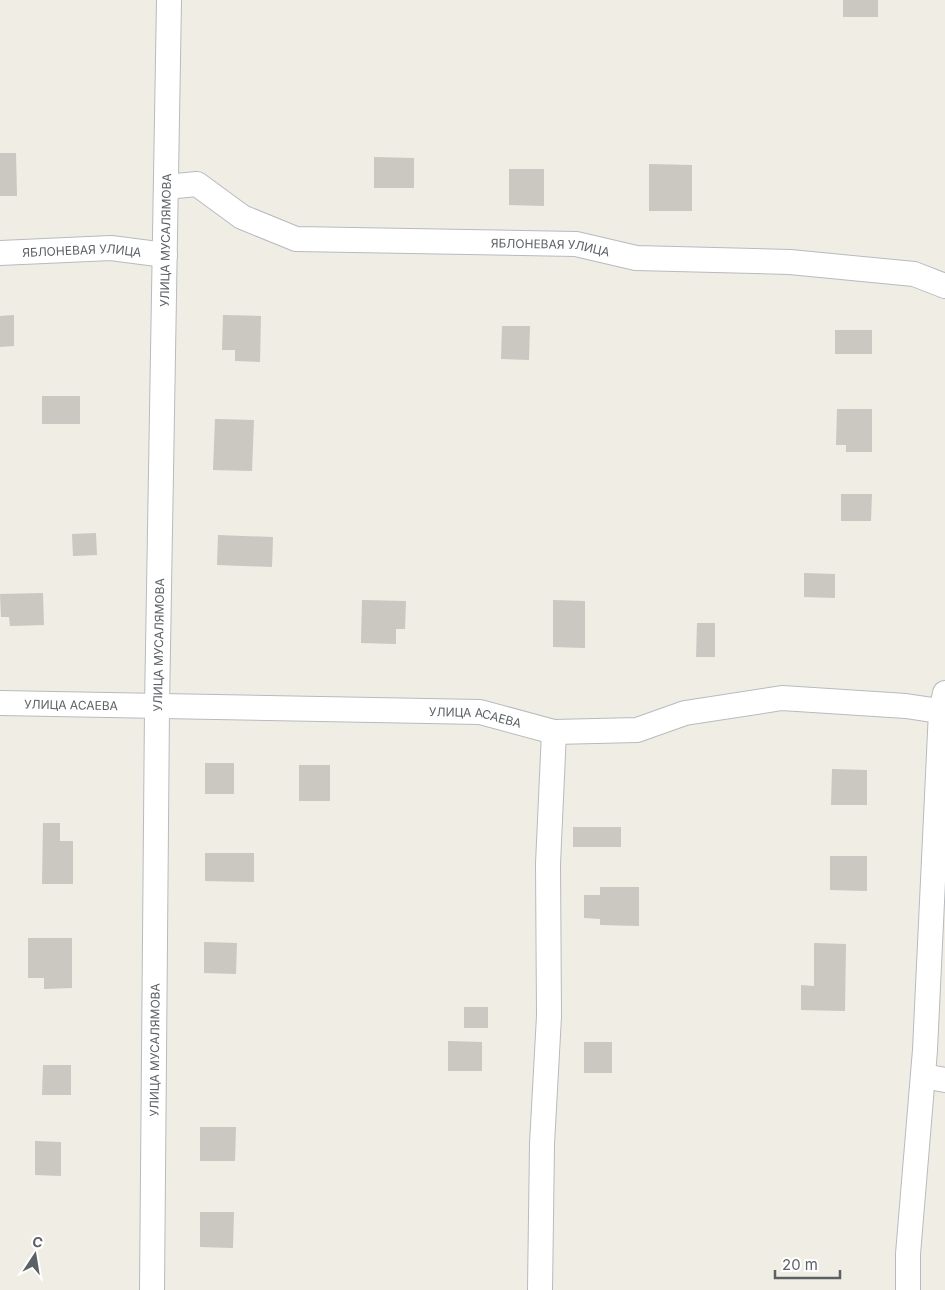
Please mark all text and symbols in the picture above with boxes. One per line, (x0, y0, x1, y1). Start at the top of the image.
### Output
street label: УЛИЦА МУСАЛЯМОВА (156, 173, 174, 307)
street label: ЯБЛОНЕВАЯ УЛИЦА (491, 235, 611, 259)
street label: ЯБЛОНЕВАЯ УЛИЦА (22, 240, 142, 259)
street label: УЛИЦА МУСАЛЯМОВА (149, 578, 167, 712)
street label: УЛИЦА АСАЕВА (24, 696, 118, 713)
street label: УЛИЦА АСАЕВА (429, 704, 523, 730)
street label: УЛИЦА МУСАЛЯМОВА (146, 983, 162, 1117)
north arrow (10, 1230, 60, 1280)
text: С (31, 1232, 45, 1251)
scale bar (775, 1248, 840, 1280)
text: 20 m (782, 1255, 818, 1274)

